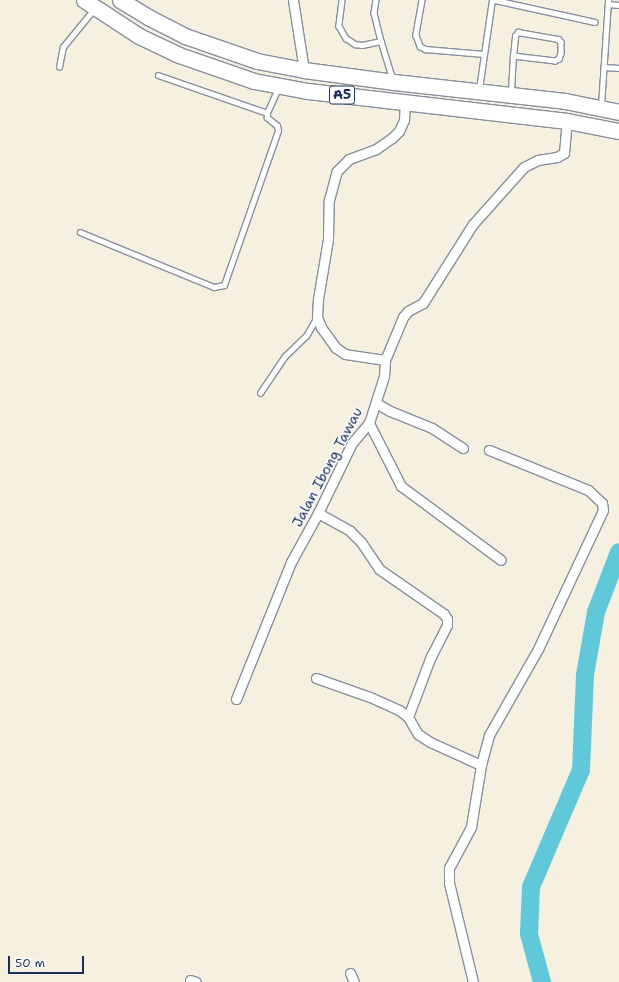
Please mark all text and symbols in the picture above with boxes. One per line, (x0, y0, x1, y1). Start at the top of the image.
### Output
road number: A5 (328, 84, 356, 106)
street label: Jalan Ibong Tawau (288, 404, 366, 530)
scale bar (10, 948, 86, 974)
text: 50 m (15, 955, 45, 971)

